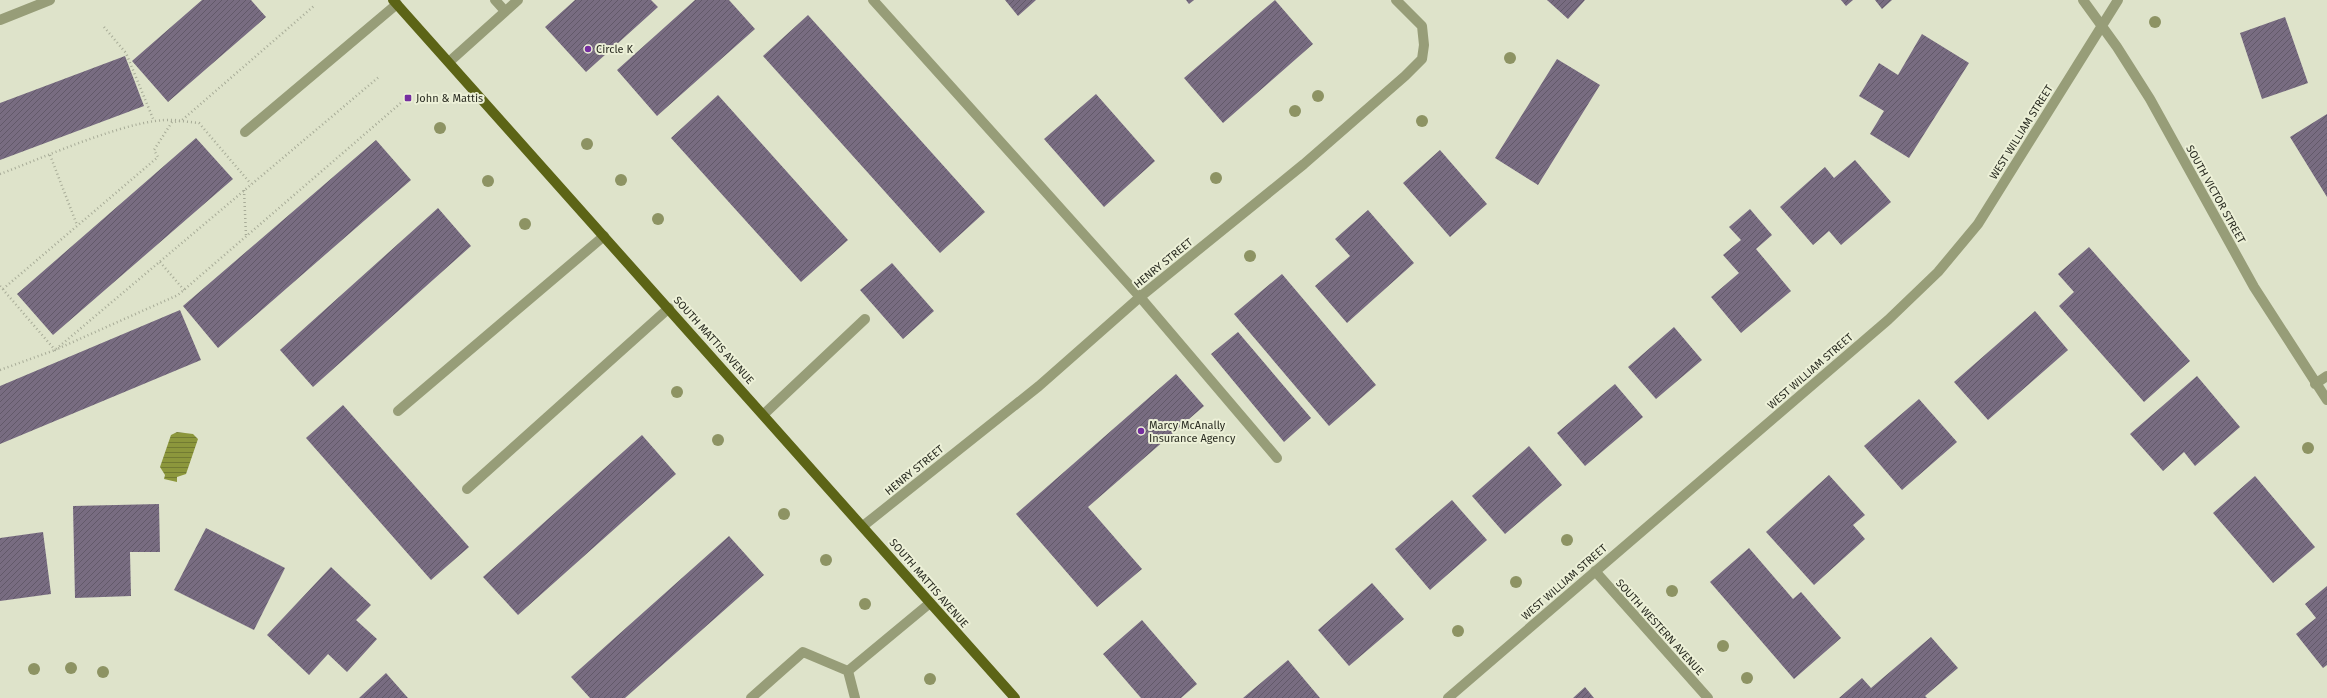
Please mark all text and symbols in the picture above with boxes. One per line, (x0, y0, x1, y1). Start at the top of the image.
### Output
place label: Circle K (596, 43, 634, 56)
marker: Circle K (583, 44, 593, 54)
street label: WEST WILLIAM STREET (1987, 82, 2056, 182)
place label: John & Mattis (416, 92, 483, 105)
marker: John & Mattis (403, 93, 413, 103)
street label: SOUTH VICTOR STREET (2183, 143, 2248, 246)
street label: HENRY STREET (1131, 236, 1196, 291)
street label: SOUTH MATTIS AVENUE (671, 294, 757, 387)
street label: WEST WILLIAM STREET (1765, 330, 1856, 412)
place label: Marcy McAnally Insurance Agency (1149, 419, 1236, 445)
marker: Marcy McAnally Insurance Agency (1136, 426, 1146, 436)
street label: HENRY STREET (882, 443, 947, 498)
street label: SOUTH MATTIS AVENUE (886, 536, 971, 631)
street label: WEST WILLIAM STREET (1519, 541, 1610, 623)
street label: SOUTH WESTERN AVENUE (1613, 577, 1706, 678)

